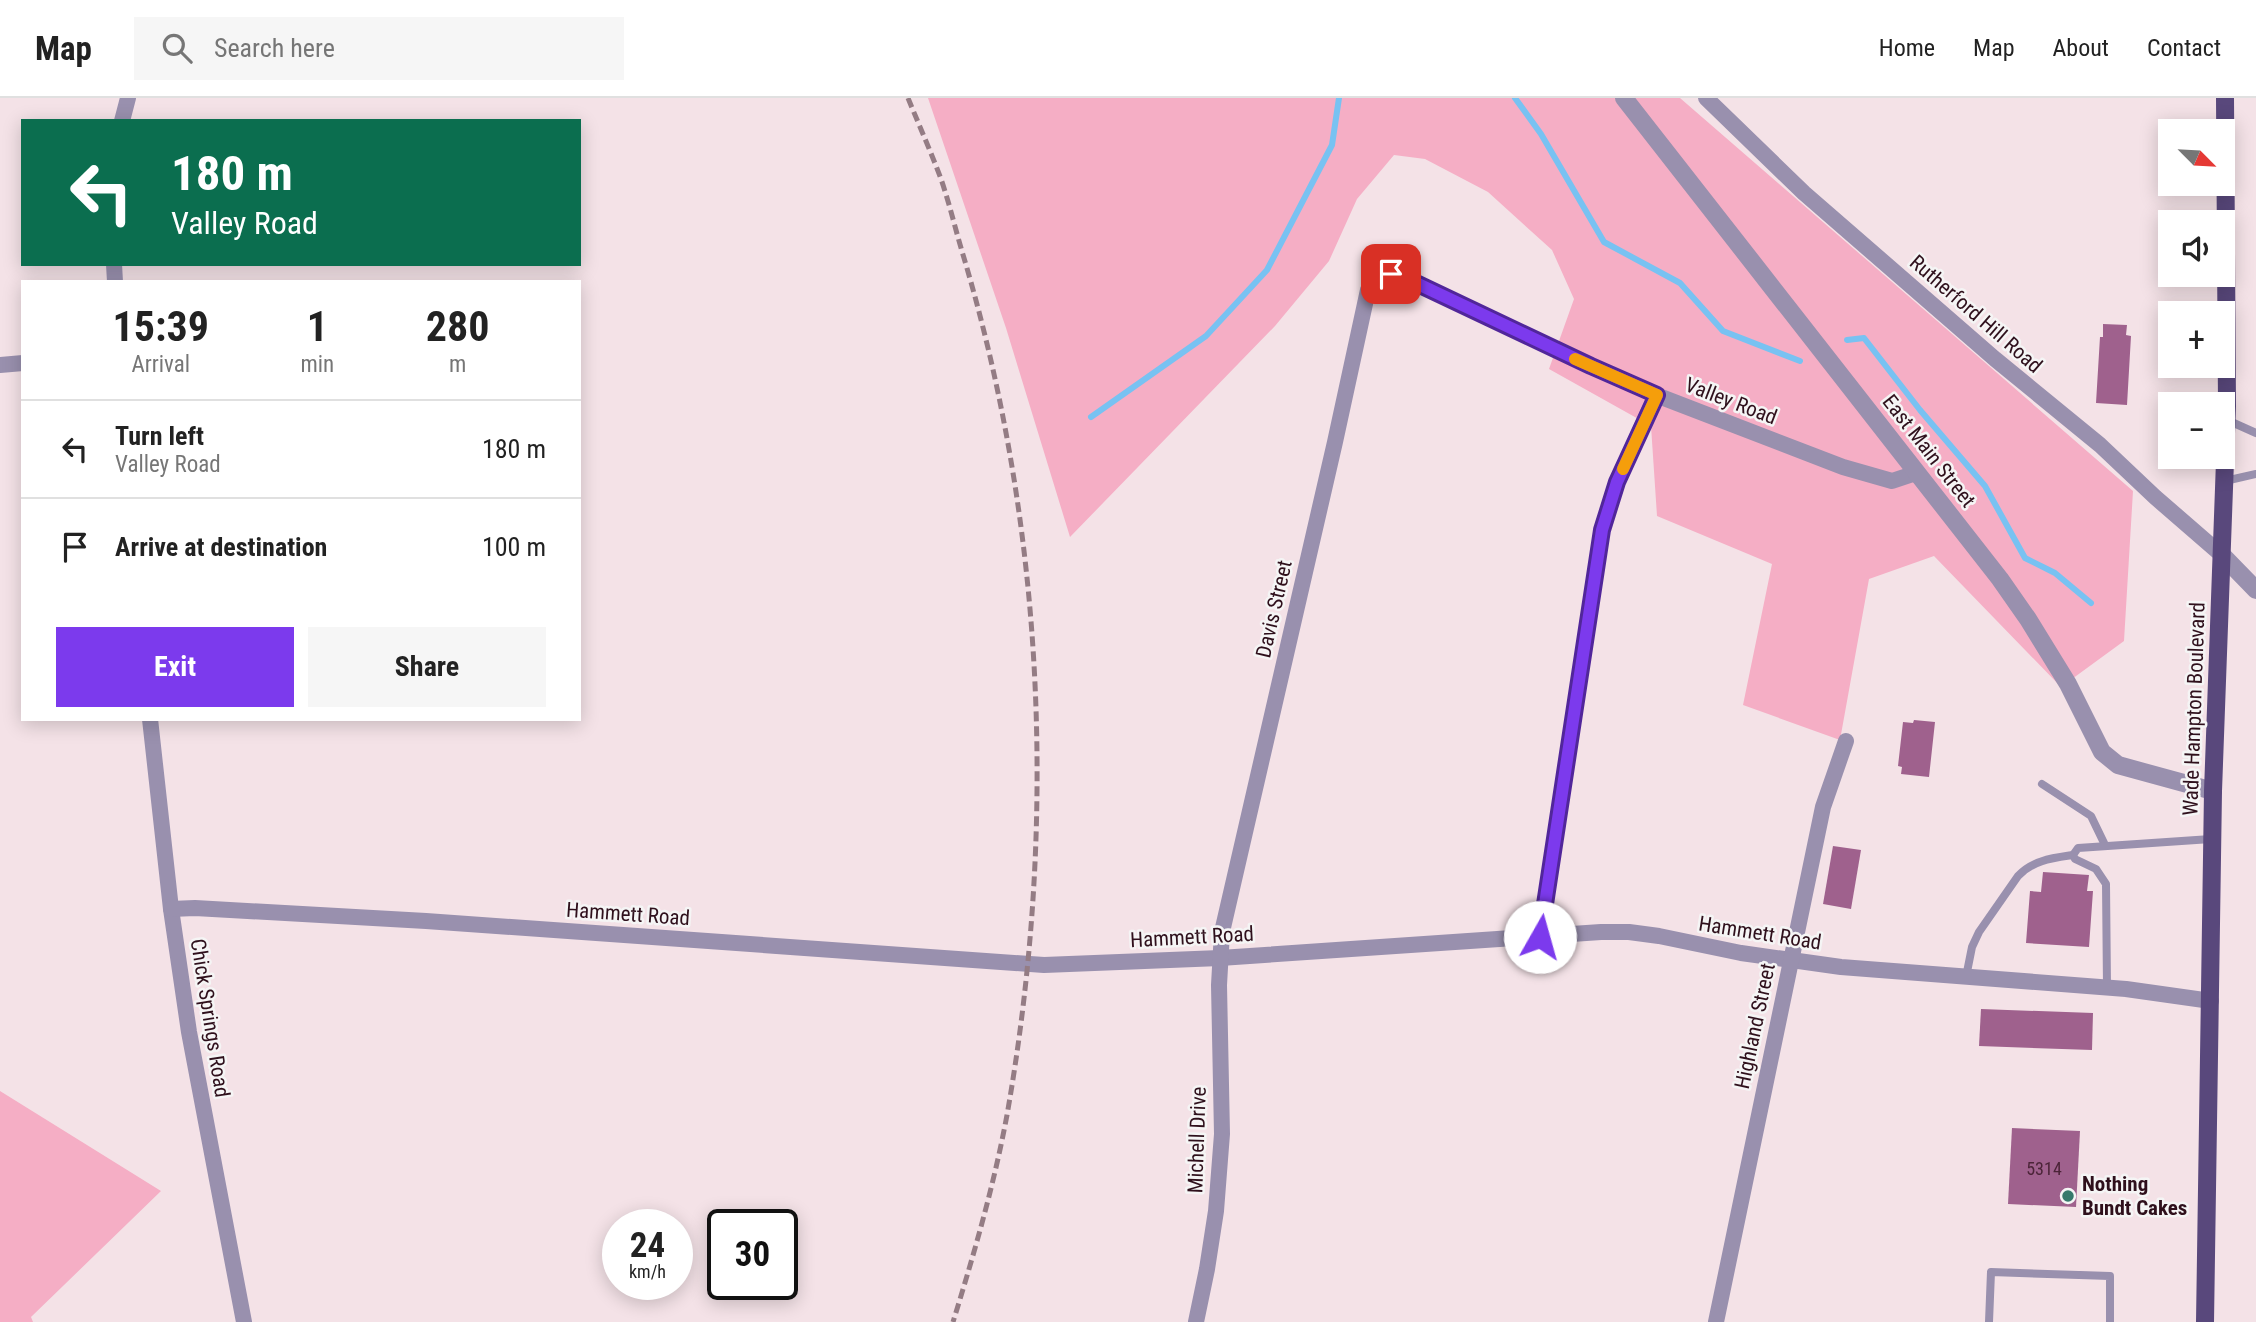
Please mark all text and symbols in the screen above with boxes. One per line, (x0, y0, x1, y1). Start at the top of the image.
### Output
search box (134, 17, 624, 80)
text: Map (35, 29, 92, 68)
icon: search (158, 29, 196, 67)
text: Search here (214, 33, 335, 63)
text: Home (1879, 34, 1935, 62)
text: Map (1973, 34, 2015, 62)
text: About (2053, 34, 2109, 62)
text: Contact (2147, 34, 2221, 62)
north arrow (2158, 119, 2235, 196)
map controls (2158, 119, 2235, 469)
text: 180 m (171, 145, 293, 202)
icon: left (56, 147, 147, 238)
text: Valley Road (171, 204, 318, 242)
button: sound (2158, 210, 2235, 287)
pin (1361, 244, 1421, 304)
street label: Rutherford Hill Road (1905, 250, 2047, 378)
icon: arrive (1372, 255, 1410, 293)
button: + (2158, 301, 2235, 378)
text: 15:39 (113, 302, 209, 351)
text: 1 (307, 302, 328, 351)
text: 280 (426, 302, 489, 351)
text: Arrival (131, 351, 190, 378)
text: min (300, 351, 334, 378)
text: m (449, 351, 466, 378)
street label: Valley Road (1682, 373, 1780, 429)
street label: East Main Street (1878, 390, 1980, 512)
button: − (2158, 392, 2235, 469)
text: Turn left (115, 421, 204, 451)
icon: left (56, 430, 94, 468)
text: 180 m (482, 434, 546, 464)
text: Valley Road (115, 451, 221, 478)
icon: arrive (56, 528, 94, 566)
text: Arrive at destination (115, 532, 327, 562)
text: 100 m (482, 532, 546, 562)
street label: Davis Street (1251, 558, 1297, 660)
street label: Wade Hampton Boulevard (2178, 602, 2210, 816)
button: Exit (56, 627, 294, 707)
button: Share (308, 627, 546, 707)
street label: Hammett Road (565, 898, 691, 930)
position arrow (1503, 900, 1577, 974)
street label: Hammett Road (1697, 911, 1823, 955)
street label: Hammett Road (1129, 922, 1255, 952)
street label: Chick Springs Road (186, 937, 234, 1099)
street label: Highland Street (1730, 961, 1780, 1091)
street label: Michell Drive (1183, 1086, 1211, 1194)
house number: 5314 (2026, 1158, 2062, 1179)
place label: Nothing Bundt Cakes (2082, 1172, 2187, 1220)
marker: Nothing Bundt Cakes (2060, 1188, 2076, 1204)
speed limit sign: 30 (707, 1209, 798, 1300)
text: 24 (630, 1225, 665, 1266)
text: km/h (629, 1261, 666, 1282)

